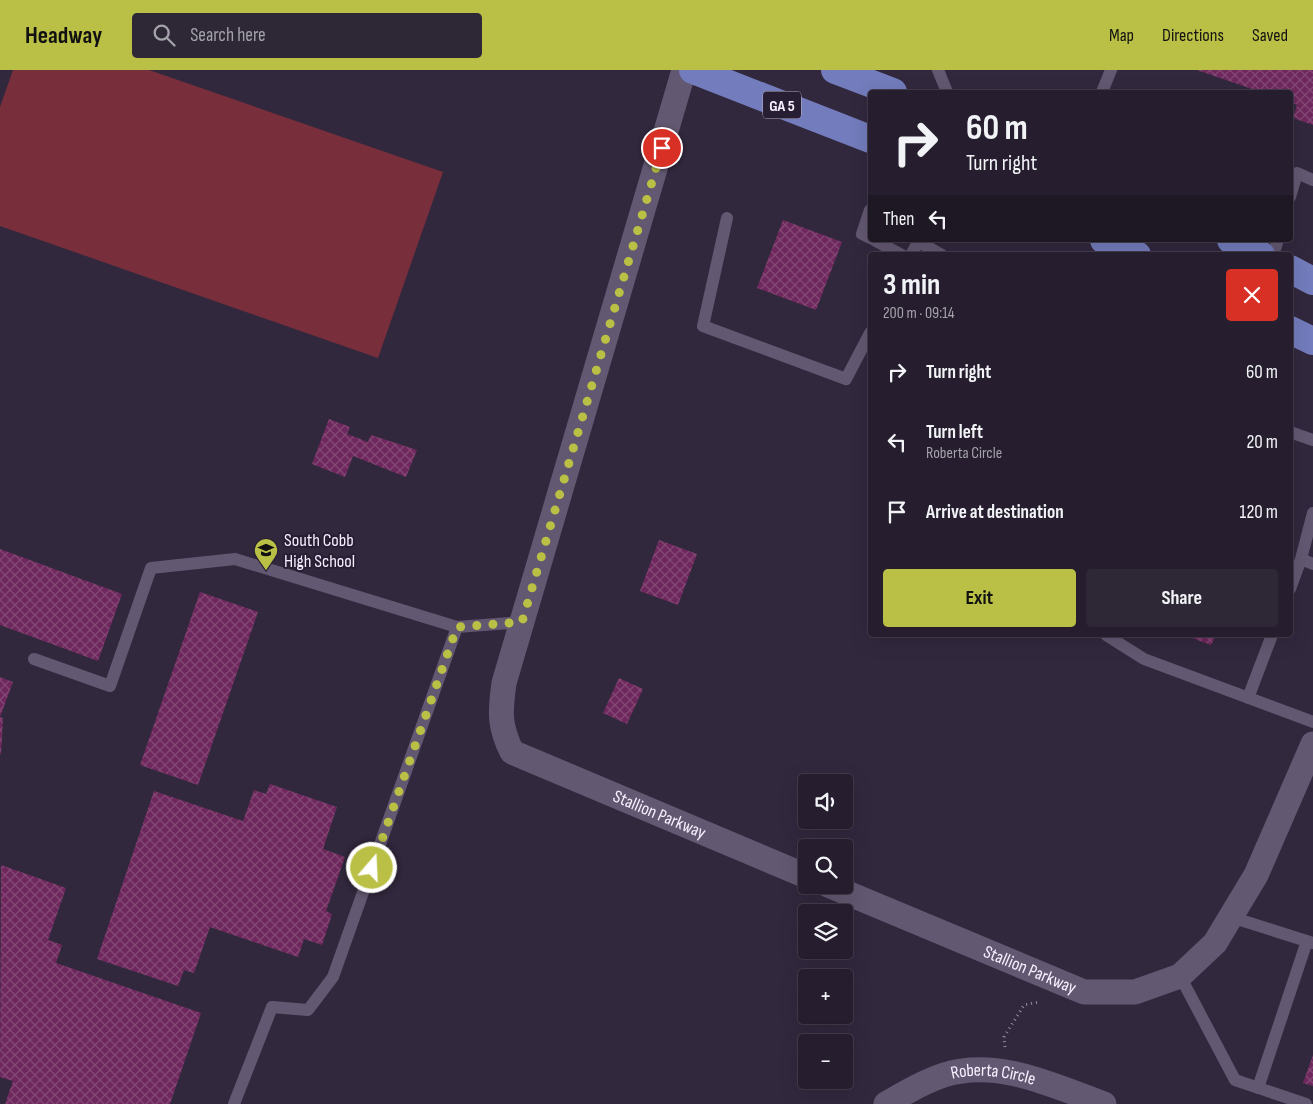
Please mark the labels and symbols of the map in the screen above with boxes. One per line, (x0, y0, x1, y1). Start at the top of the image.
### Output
road number: GA 5 (763, 92, 801, 118)
pin (641, 127, 683, 169)
place label: South Cobb High School (284, 530, 355, 572)
school or university icon: South Cobb High School (253, 537, 279, 571)
street label: Stallion Parkway (610, 786, 709, 844)
position arrow (345, 841, 397, 893)
street label: Stallion Parkway (980, 941, 1079, 999)
street label: Roberta Circle (949, 1060, 1038, 1090)

